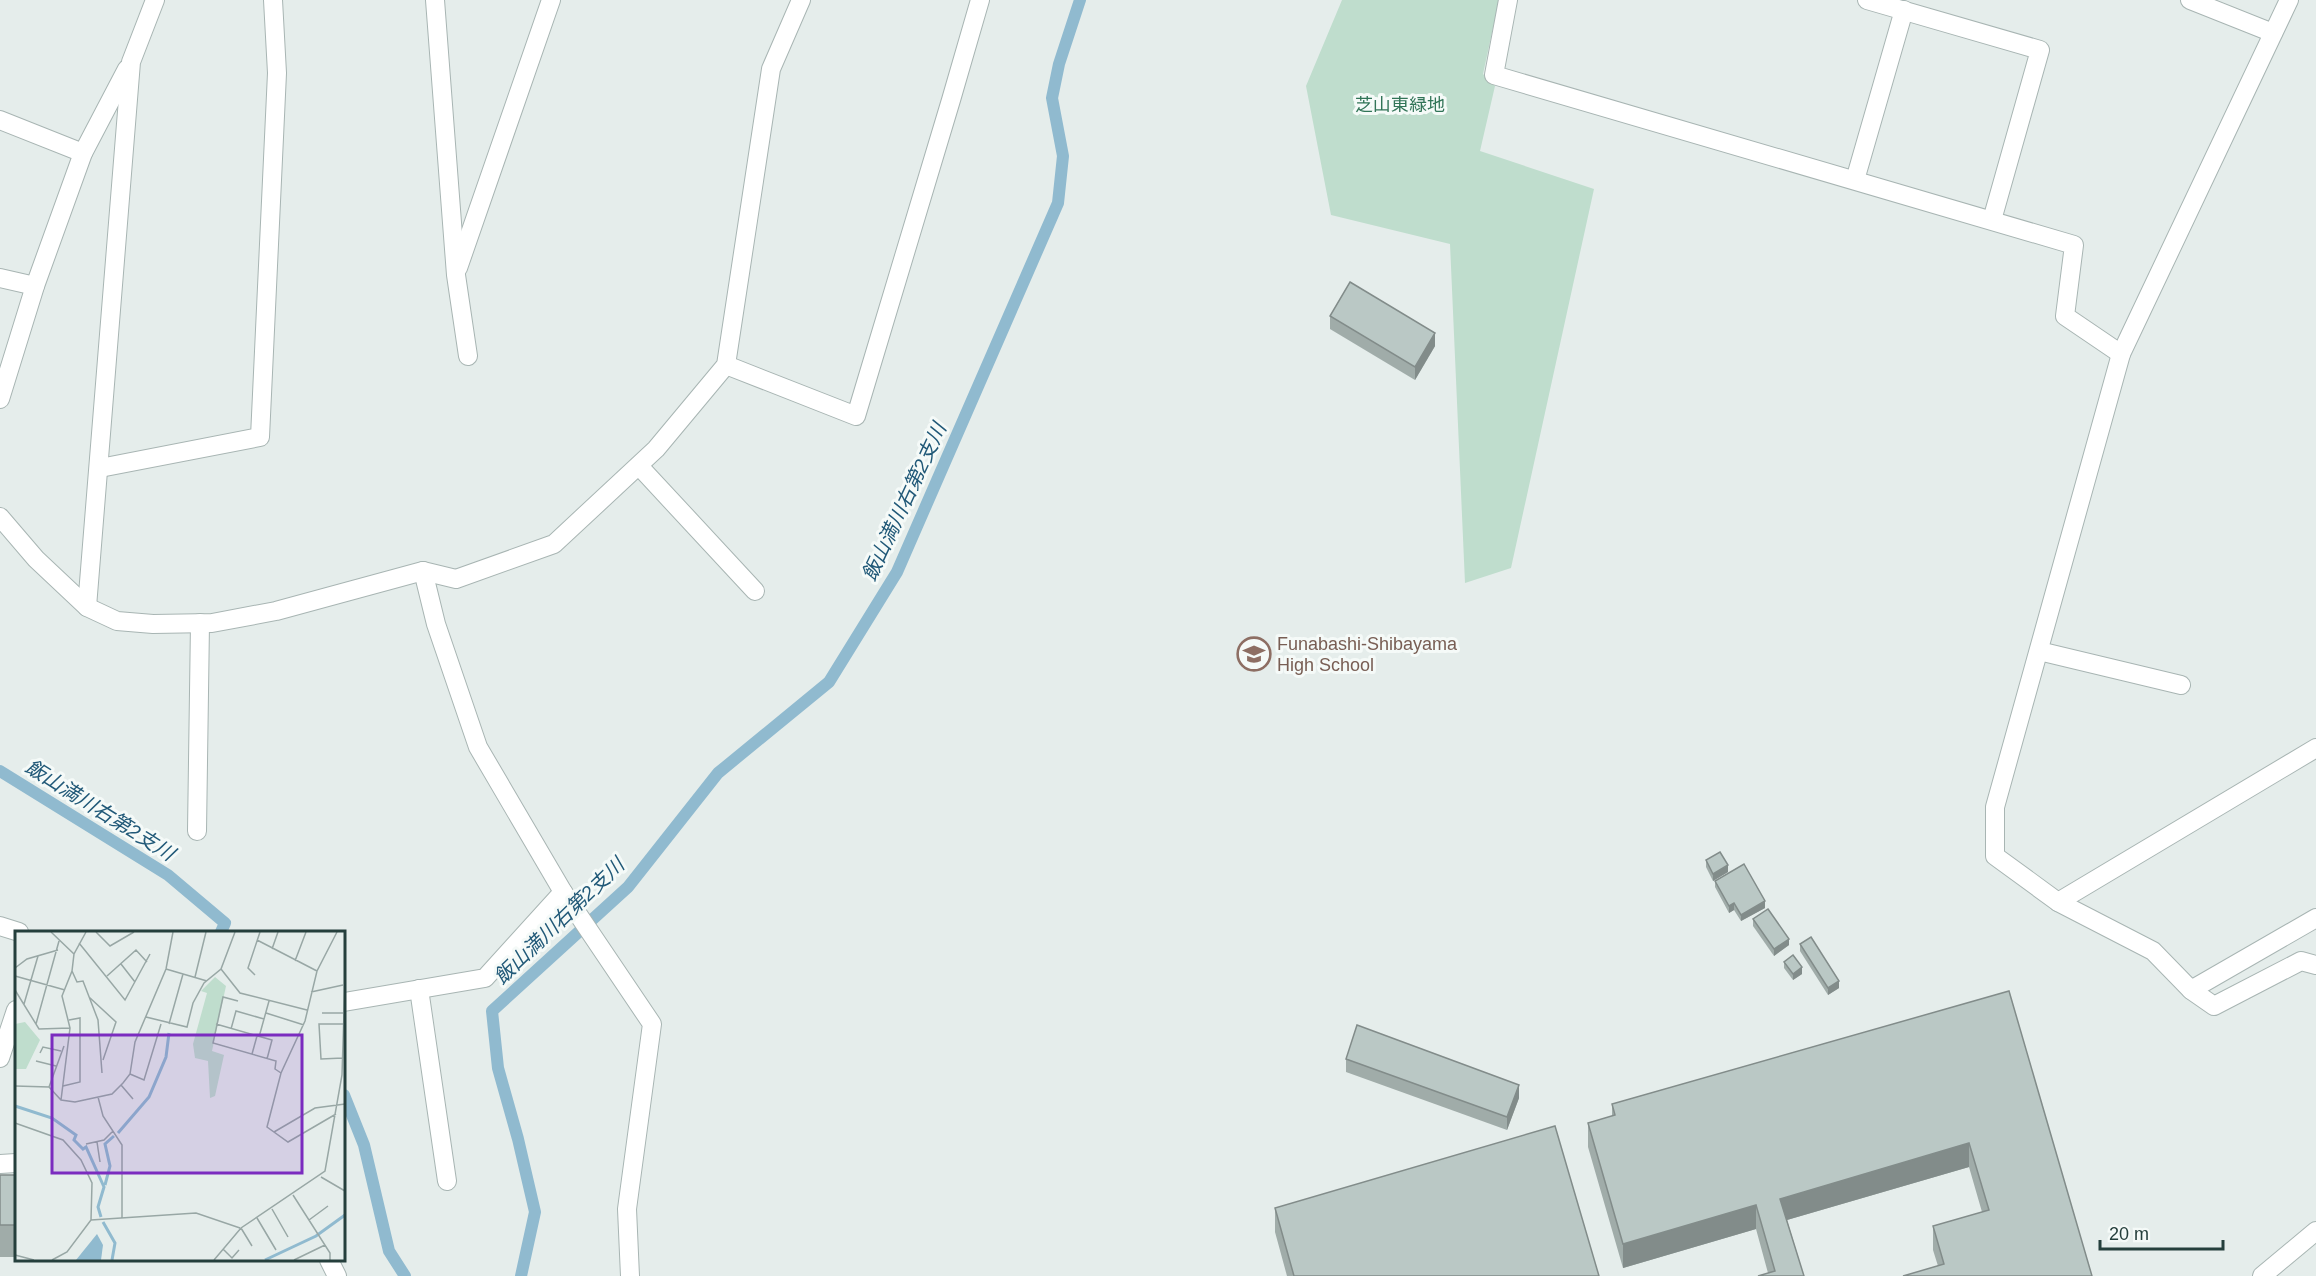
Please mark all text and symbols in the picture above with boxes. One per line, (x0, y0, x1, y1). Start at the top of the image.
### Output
park label: 芝山東緑地 (1355, 95, 1445, 115)
water label: 飯山満川右第2支川 (858, 418, 951, 584)
place label: Funabashi-Shibayama High School (1277, 634, 1458, 675)
school or university icon: Funabashi-Shibayama High School (1236, 636, 1272, 672)
water label: 飯山満川右第2支川 (22, 755, 180, 866)
water label: 飯山満川右第2支川 (490, 852, 630, 988)
inset map (15, 931, 345, 1261)
scale bar (2100, 1213, 2223, 1251)
text: 20 m (2109, 1224, 2149, 1244)

